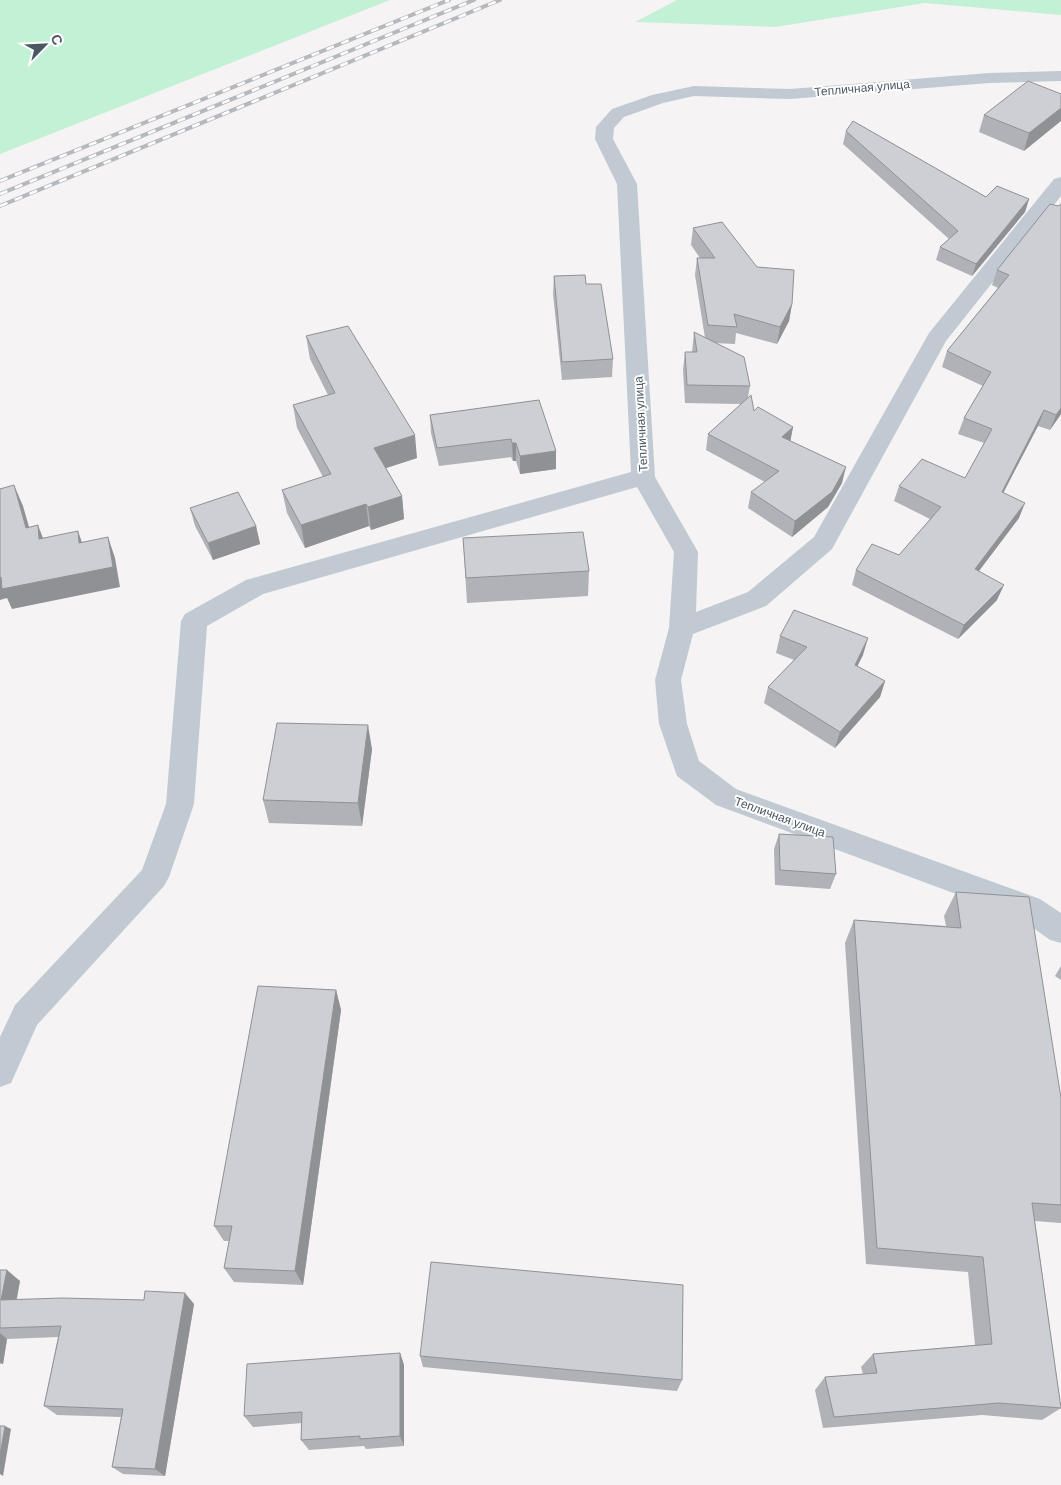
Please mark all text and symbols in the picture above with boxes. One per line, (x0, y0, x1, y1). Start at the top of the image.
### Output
north arrow (20, 20, 70, 70)
text: С (47, 31, 67, 48)
street label: Тепличная улица (814, 76, 911, 100)
street label: Тепличная улица (630, 375, 651, 472)
street label: Тепличная улица (732, 793, 828, 841)

